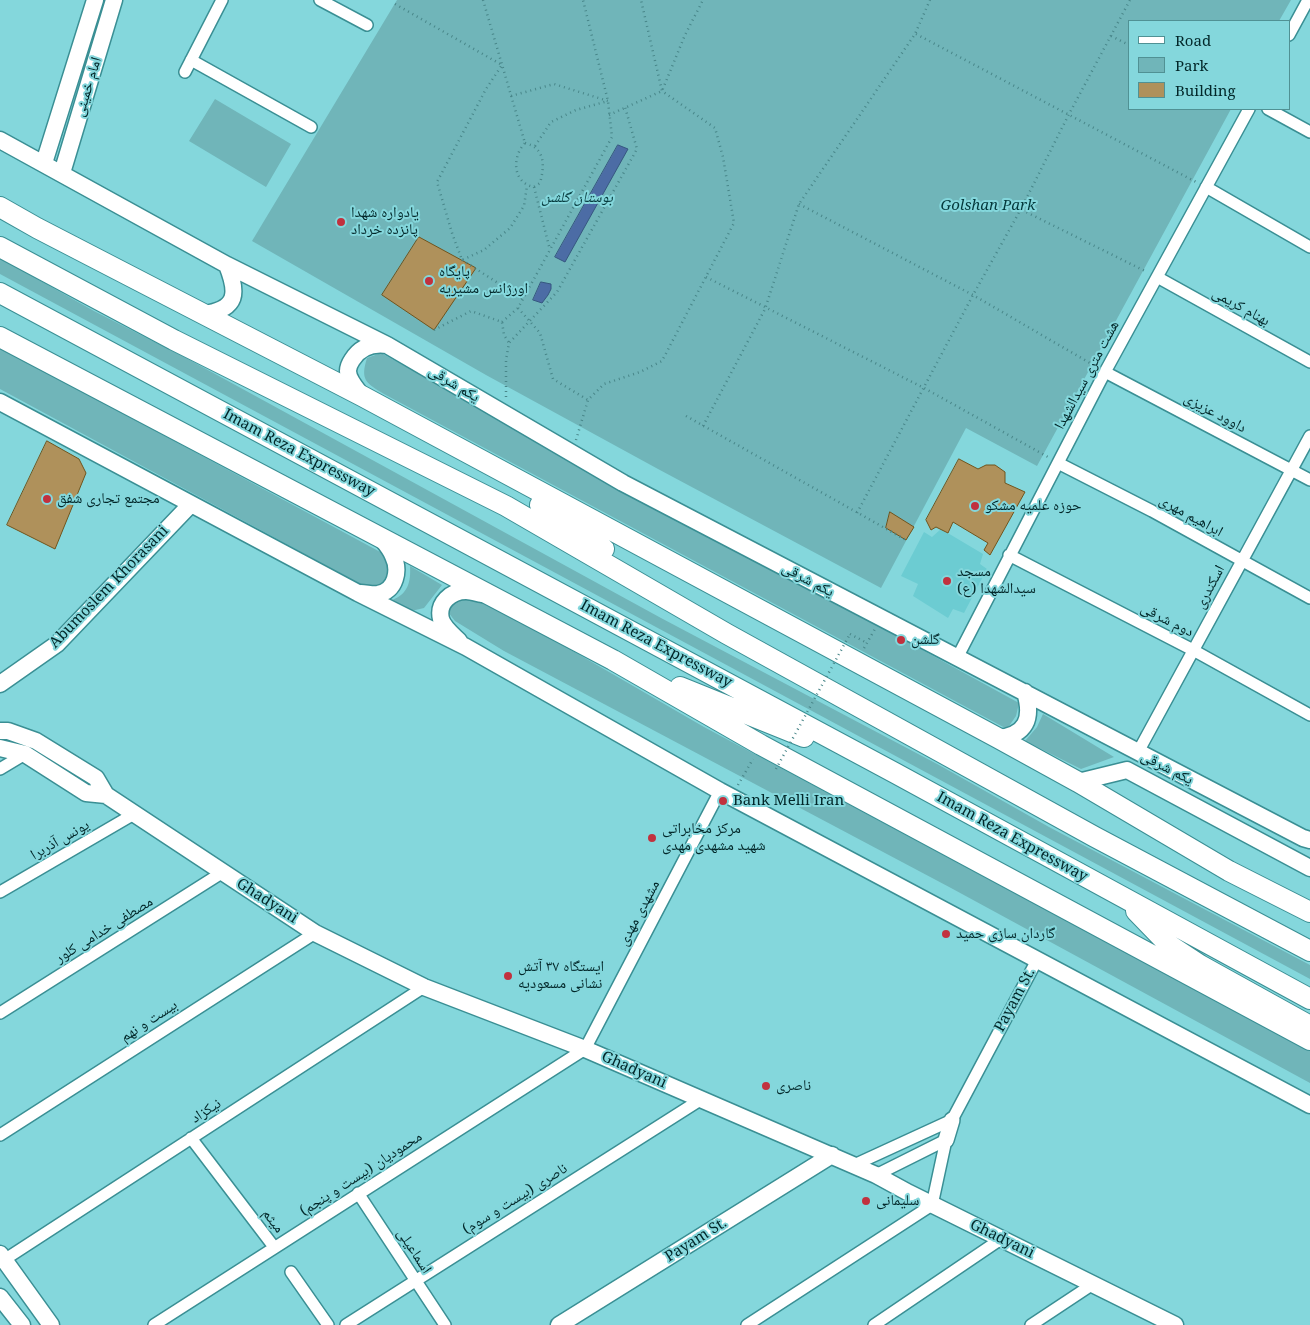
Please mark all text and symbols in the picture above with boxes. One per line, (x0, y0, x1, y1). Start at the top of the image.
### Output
legend (1128, 20, 1290, 110)
text: Road (1175, 30, 1211, 50)
street label: امام خمینی (70, 55, 106, 119)
text: Park (1175, 55, 1208, 75)
text: Building (1175, 80, 1236, 100)
park label: بوستان گلشن (541, 189, 613, 207)
park label: Golshan Park (941, 197, 1035, 215)
place label: یادواره شهدا پانزده خرداد (351, 204, 419, 239)
marker: یادواره شهدا پانزده خرداد (335, 216, 347, 228)
place label: پایگاه اورژانس مشیریه (439, 263, 528, 298)
marker: پایگاه اورژانس مشیریه (423, 275, 435, 287)
street label: بهنام کریمی (1209, 284, 1273, 330)
street label: هشت متری سیدالشهدا (1051, 318, 1123, 432)
street label: یکم شرقی (425, 362, 483, 406)
street label: داوود عزیزی (1181, 389, 1249, 437)
street label: Imam Reza Expressway (220, 405, 378, 501)
place label: مجتمع تجاری شفق (57, 490, 160, 508)
street label: ابراهیم مهری (1156, 491, 1226, 541)
marker: مجتمع تجاری شفق (41, 493, 53, 505)
place label: حوزه علمیه مشکو (985, 497, 1082, 515)
marker: حوزه علمیه مشکو (969, 500, 981, 512)
street label: Abumoslem Khorasani (46, 522, 172, 652)
street label: یکم شرقی (779, 559, 837, 601)
street label: اسکندری (1191, 562, 1229, 612)
place label: مسجد سیدالشهدا (ع) (957, 563, 1036, 598)
marker: مسجد سیدالشهدا (ع) (941, 575, 953, 587)
street label: Imam Reza Expressway (577, 596, 735, 692)
street label: دوم شرقی (1138, 599, 1196, 641)
place label: گلشن (911, 631, 940, 649)
marker: گلشن (895, 634, 907, 646)
street label: یکم شرقی (1138, 747, 1196, 789)
street label: Imam Reza Expressway (934, 788, 1090, 886)
place label: Bank Melli Iran (733, 792, 844, 810)
marker: Bank Melli Iran (717, 795, 729, 807)
street label: یونس آذربرا (27, 816, 93, 864)
place label: مرکز مخابراتی شهید مشهدی مهدی (662, 820, 766, 855)
marker: مرکز مخابراتی شهید مشهدی مهدی (646, 832, 658, 844)
street label: Ghadyani (233, 875, 301, 927)
street label: مشهدی مهدی (614, 877, 664, 949)
street label: مصطفی خدامی کلور (52, 893, 156, 967)
place label: گاردان سازی حمید (956, 925, 1055, 943)
marker: گاردان سازی حمید (940, 928, 952, 940)
place label: ایستگاه ۳۷ آتش نشانی مسعودیه (518, 958, 604, 993)
street label: Payam St. (991, 965, 1039, 1035)
marker: ایستگاه ۳۷ آتش نشانی مسعودیه (502, 970, 514, 982)
street label: بیست و نهم (117, 996, 181, 1046)
street label: Ghadyani (599, 1048, 669, 1092)
place label: ناصری (776, 1077, 811, 1095)
marker: ناصری (760, 1080, 772, 1092)
street label: نیکزاد (188, 1095, 224, 1127)
street label: محمودیان (بیست و پنجم) (296, 1128, 426, 1220)
street label: ناصری (بیست و سوم) (459, 1160, 571, 1238)
place label: سلیمانی (876, 1192, 919, 1210)
marker: سلیمانی (860, 1195, 872, 1207)
street label: میثم (258, 1205, 288, 1237)
street label: Payam St. (662, 1214, 730, 1266)
street label: Ghadyani (967, 1216, 1037, 1262)
street label: اسماعیلی (393, 1225, 435, 1277)

